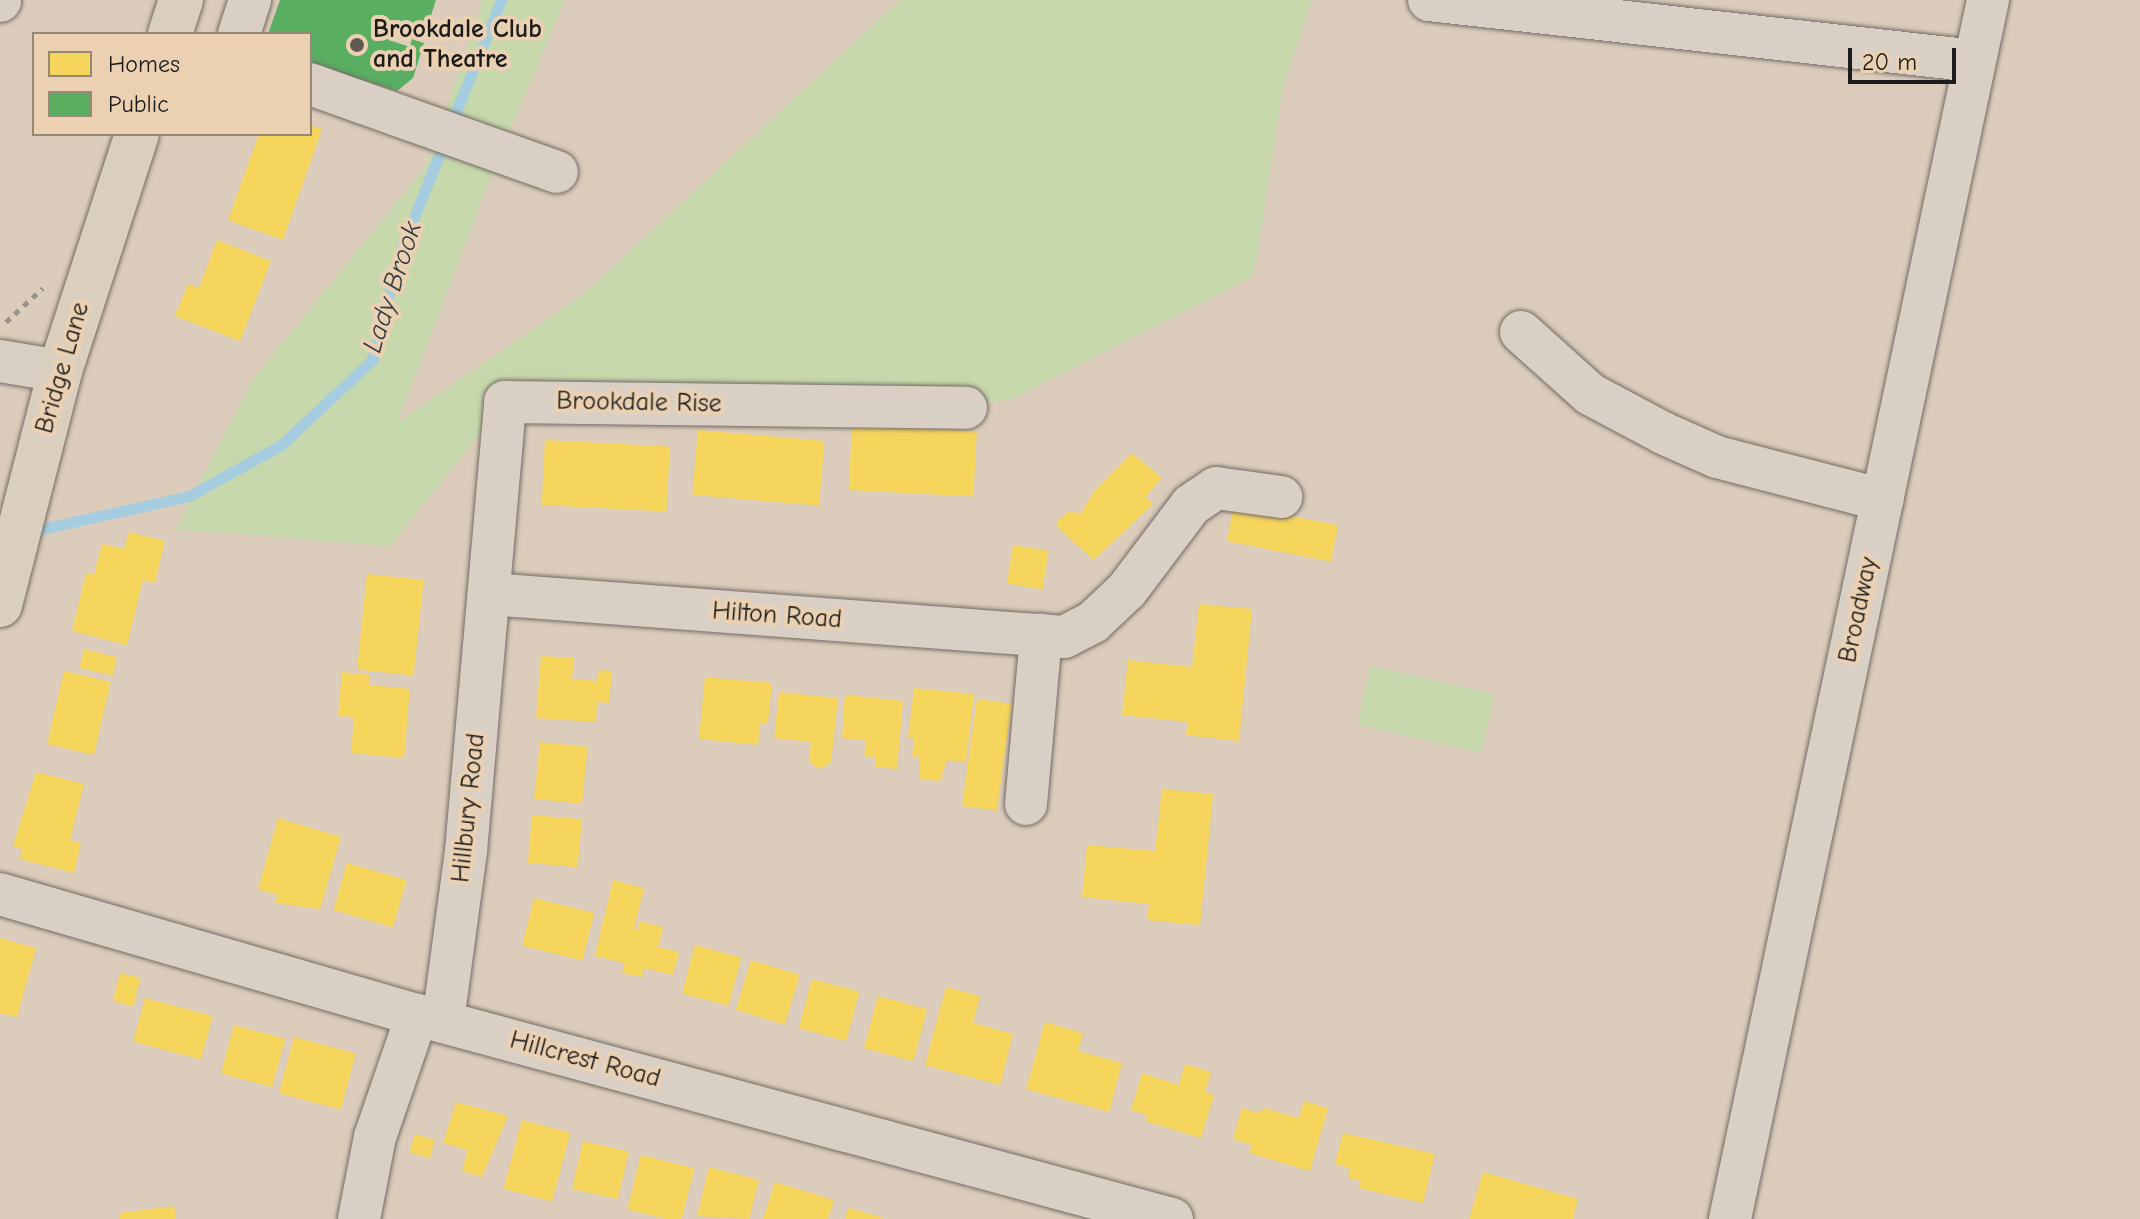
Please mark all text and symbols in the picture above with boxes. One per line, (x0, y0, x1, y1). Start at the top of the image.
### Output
place label: Brookdale Club and Theatre (373, 14, 542, 76)
legend (32, 32, 312, 136)
scale bar (1852, 32, 1960, 82)
marker: Brookdale Club and Theatre (348, 36, 366, 54)
text: 20 m (1862, 48, 1917, 76)
text: Homes (108, 50, 180, 78)
text: Public (108, 90, 169, 118)
water label: Lady Brook (355, 217, 429, 357)
street label: Bridge Lane (29, 299, 97, 437)
street label: Brookdale Rise (556, 386, 722, 420)
street label: Broadway (1833, 554, 1885, 666)
street label: Hilton Road (711, 596, 843, 636)
street label: Hillbury Road (446, 732, 492, 884)
street label: Hillcrest Road (506, 1025, 664, 1095)

